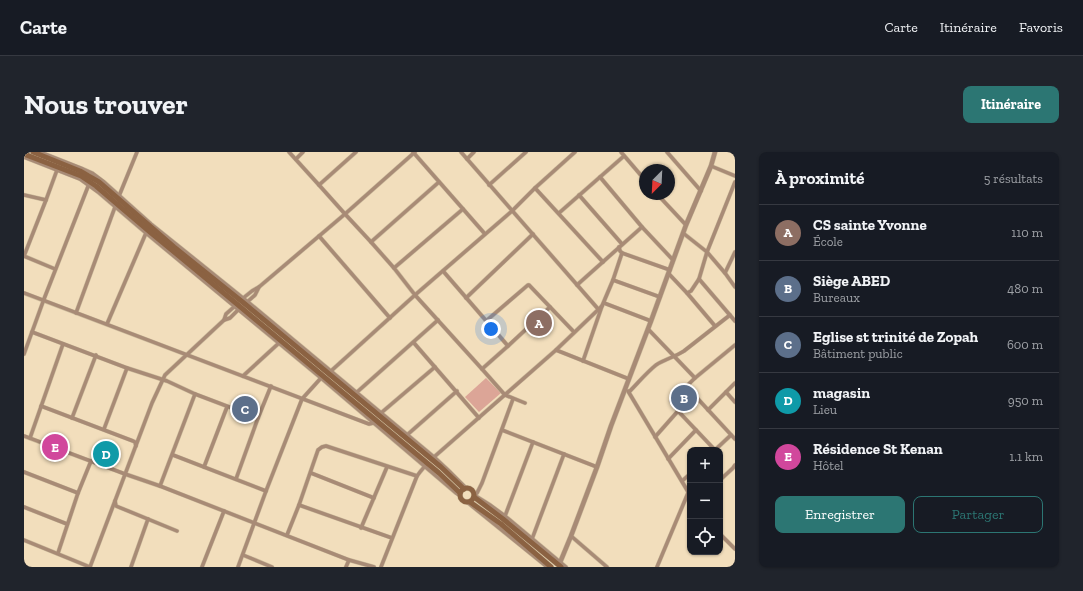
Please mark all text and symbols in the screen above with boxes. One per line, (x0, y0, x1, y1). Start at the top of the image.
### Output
text: Carte (20, 16, 67, 39)
text: Carte (884, 19, 918, 36)
text: Itinéraire (940, 19, 997, 36)
text: Favoris (1019, 19, 1063, 36)
button: Itinéraire (963, 86, 1059, 123)
text: Nous trouver (24, 88, 188, 121)
north arrow (639, 164, 675, 200)
text: À proximité (775, 168, 864, 188)
text: 5 résultats (984, 171, 1043, 186)
text: CS sainte Yvonne (813, 216, 927, 234)
text: A (784, 225, 792, 240)
text: 110 m (1011, 225, 1043, 240)
text: École (813, 234, 843, 249)
text: Siège ABED (813, 272, 890, 290)
text: B (784, 281, 792, 296)
text: 480 m (1007, 281, 1043, 296)
text: Bureaux (813, 290, 860, 305)
pin: A (526, 308, 552, 338)
your location (481, 319, 501, 339)
text: Eglise st trinité de Zopah (813, 328, 978, 346)
text: C (784, 337, 792, 352)
text: 600 m (1007, 337, 1043, 352)
text: Bâtiment public (813, 346, 903, 361)
pin: B (671, 383, 697, 413)
text: magasin (813, 384, 870, 402)
text: D (783, 393, 793, 408)
text: 950 m (1008, 393, 1043, 408)
pin: C (232, 394, 258, 424)
text: Lieu (813, 402, 837, 417)
pin: E (42, 432, 68, 462)
pin: D (93, 439, 119, 469)
text: Résidence St Kenan (813, 440, 943, 458)
map controls (687, 447, 723, 555)
button: + (687, 447, 723, 483)
text: E (784, 449, 792, 464)
text: 1.1 km (1009, 449, 1043, 464)
text: Hôtel (813, 458, 844, 473)
button: − (687, 483, 723, 519)
button: Enregistrer (775, 496, 905, 533)
button: Partager (913, 496, 1043, 533)
button: locate (687, 519, 723, 555)

